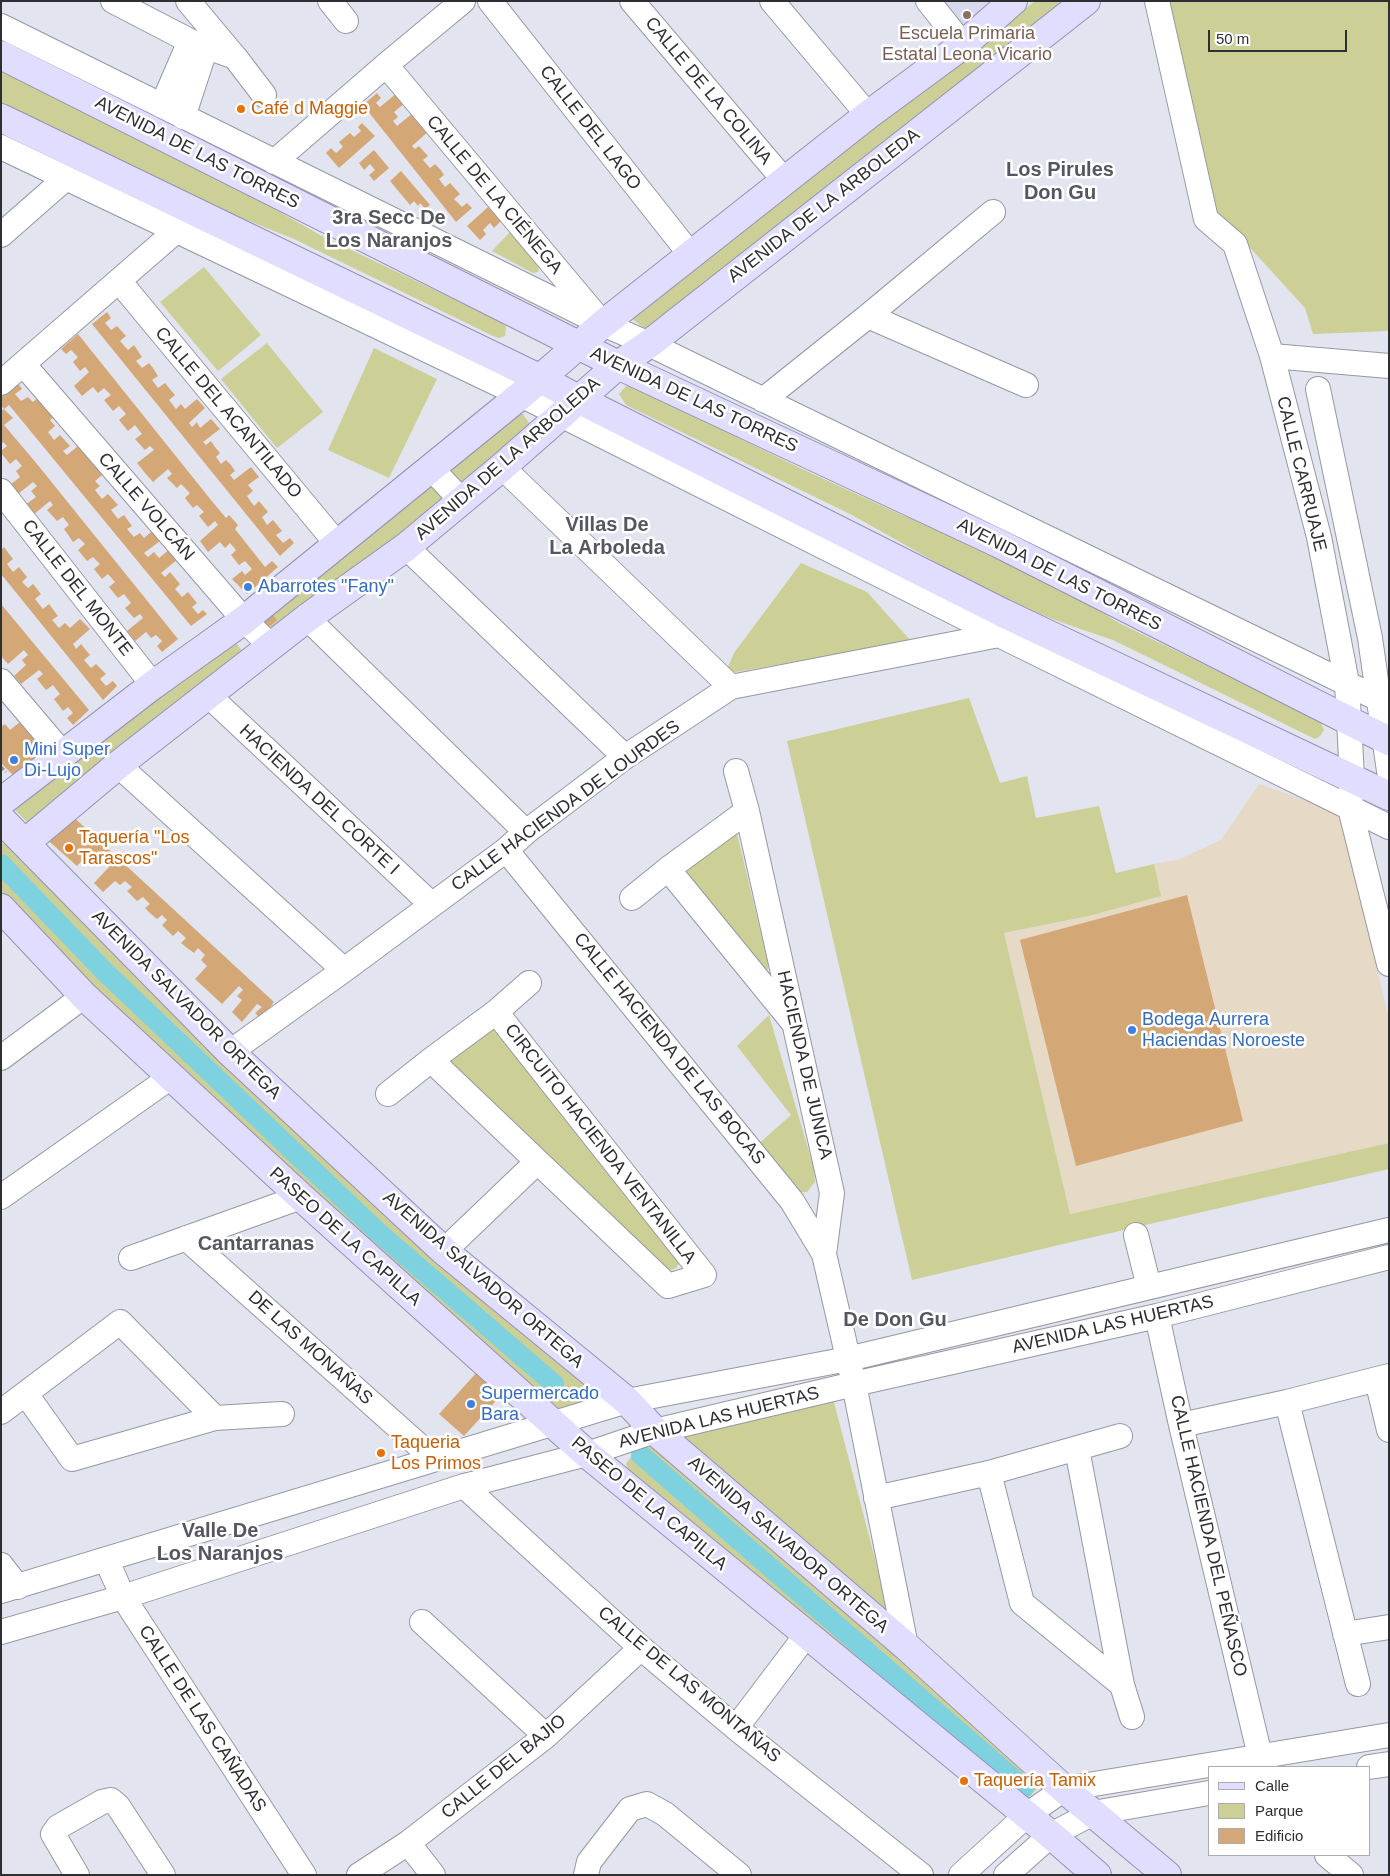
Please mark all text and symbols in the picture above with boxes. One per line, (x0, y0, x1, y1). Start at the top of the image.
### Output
marker: Escuela Primaria Estatal Leona Vicario (961, 9, 973, 21)
street label: CALLE DE LA COLINA (640, 13, 776, 169)
scale bar (1210, 20, 1349, 52)
place label: Escuela Primaria Estatal Leona Vicario (882, 23, 1052, 66)
text: 50 m (1216, 30, 1249, 47)
street label: CALLE DEL LAGO (535, 61, 645, 195)
street label: AVENIDA DE LAS TORRES (91, 92, 303, 214)
place label: Café d Maggie (251, 98, 368, 120)
marker: Café d Maggie (235, 103, 247, 115)
street label: CALLE DE LA CIÉNEGA (421, 111, 567, 279)
street label: AVENIDA DE LA ARBOLEDA (724, 124, 924, 288)
district label: Los Pirules Don Gu (1006, 158, 1114, 205)
district label: 3ra Secc De Los Naranjos (326, 206, 452, 253)
street label: CALLE DEL ACANTILADO (150, 323, 306, 503)
street label: AVENIDA DE LAS TORRES (587, 342, 801, 458)
street label: AVENIDA DE LA ARBOLEDA (411, 373, 605, 545)
street label: CALLE CARRUAJE (1271, 394, 1331, 554)
street label: CALLE VOLCÁN (93, 449, 199, 565)
district label: Villas De La Arboleda (549, 513, 665, 560)
street label: AVENIDA DE LAS TORRES (953, 514, 1165, 636)
street label: CALLE DEL MONTE (17, 516, 137, 660)
place label: Abarrotes "Fany" (258, 576, 394, 598)
marker: Abarrotes "Fany" (242, 581, 254, 593)
street label: CALLE HACIENDA DE LOURDES (448, 716, 684, 896)
street label: HACIENDA DEL CORTE I (235, 720, 403, 880)
place label: Mini Super Di-Lujo (24, 739, 110, 782)
marker: Mini Super Di-Lujo (8, 754, 20, 766)
place label: Taquería "Los Tarascos" (79, 827, 189, 870)
marker: Taquería "Los Tarascos" (63, 842, 75, 854)
street label: AVENIDA SALVADOR ORTEGA (87, 906, 285, 1104)
street label: CALLE HACIENDA DE LAS BOCAS (569, 929, 769, 1169)
street label: HACIENDA DE JUNICA (772, 969, 836, 1161)
place label: Bodega Aurrera Haciendas Noroeste (1142, 1009, 1305, 1052)
street label: CIRCUITO HACIENDA VENTANILLA (500, 1020, 700, 1268)
marker: Bodega Aurrera Haciendas Noroeste (1126, 1024, 1138, 1036)
street label: PASEO DE LA CAPILLA (265, 1163, 425, 1311)
street label: AVENIDA SALVADOR ORTEGA (378, 1187, 588, 1373)
district label: Cantarranas (198, 1232, 314, 1256)
street label: DE LAS MONAÑAS (243, 1286, 377, 1410)
street label: AVENIDA LAS HUERTAS (1010, 1291, 1216, 1359)
district label: De Don Gu (843, 1308, 947, 1332)
place label: Supermercado Bara (481, 1383, 599, 1426)
street label: AVENIDA LAS HUERTAS (616, 1383, 822, 1453)
street label: CALLE HACIENDA DEL PEÑASCO (1165, 1393, 1251, 1679)
marker: Supermercado Bara (465, 1398, 477, 1410)
place label: Taqueria Los Primos (391, 1432, 481, 1475)
street label: PASEO DE LA CAPILLA (567, 1432, 731, 1576)
marker: Taqueria Los Primos (375, 1447, 387, 1459)
street label: AVENIDA SALVADOR ORTEGA (683, 1452, 893, 1638)
district label: Valle De Los Naranjos (157, 1519, 283, 1566)
street label: CALLE DE LAS MONTAÑAS (593, 1602, 785, 1768)
street label: CALLE DE LAS CAÑADAS (134, 1622, 270, 1816)
street label: CALLE DEL BAJIO (437, 1710, 571, 1824)
legend (1208, 1766, 1370, 1856)
place label: Taquería Tamix (974, 1770, 1096, 1792)
marker: Taquería Tamix (958, 1775, 970, 1787)
text: Calle (1255, 1777, 1289, 1794)
text: Parque (1255, 1802, 1303, 1819)
text: Edificio (1255, 1827, 1303, 1844)

